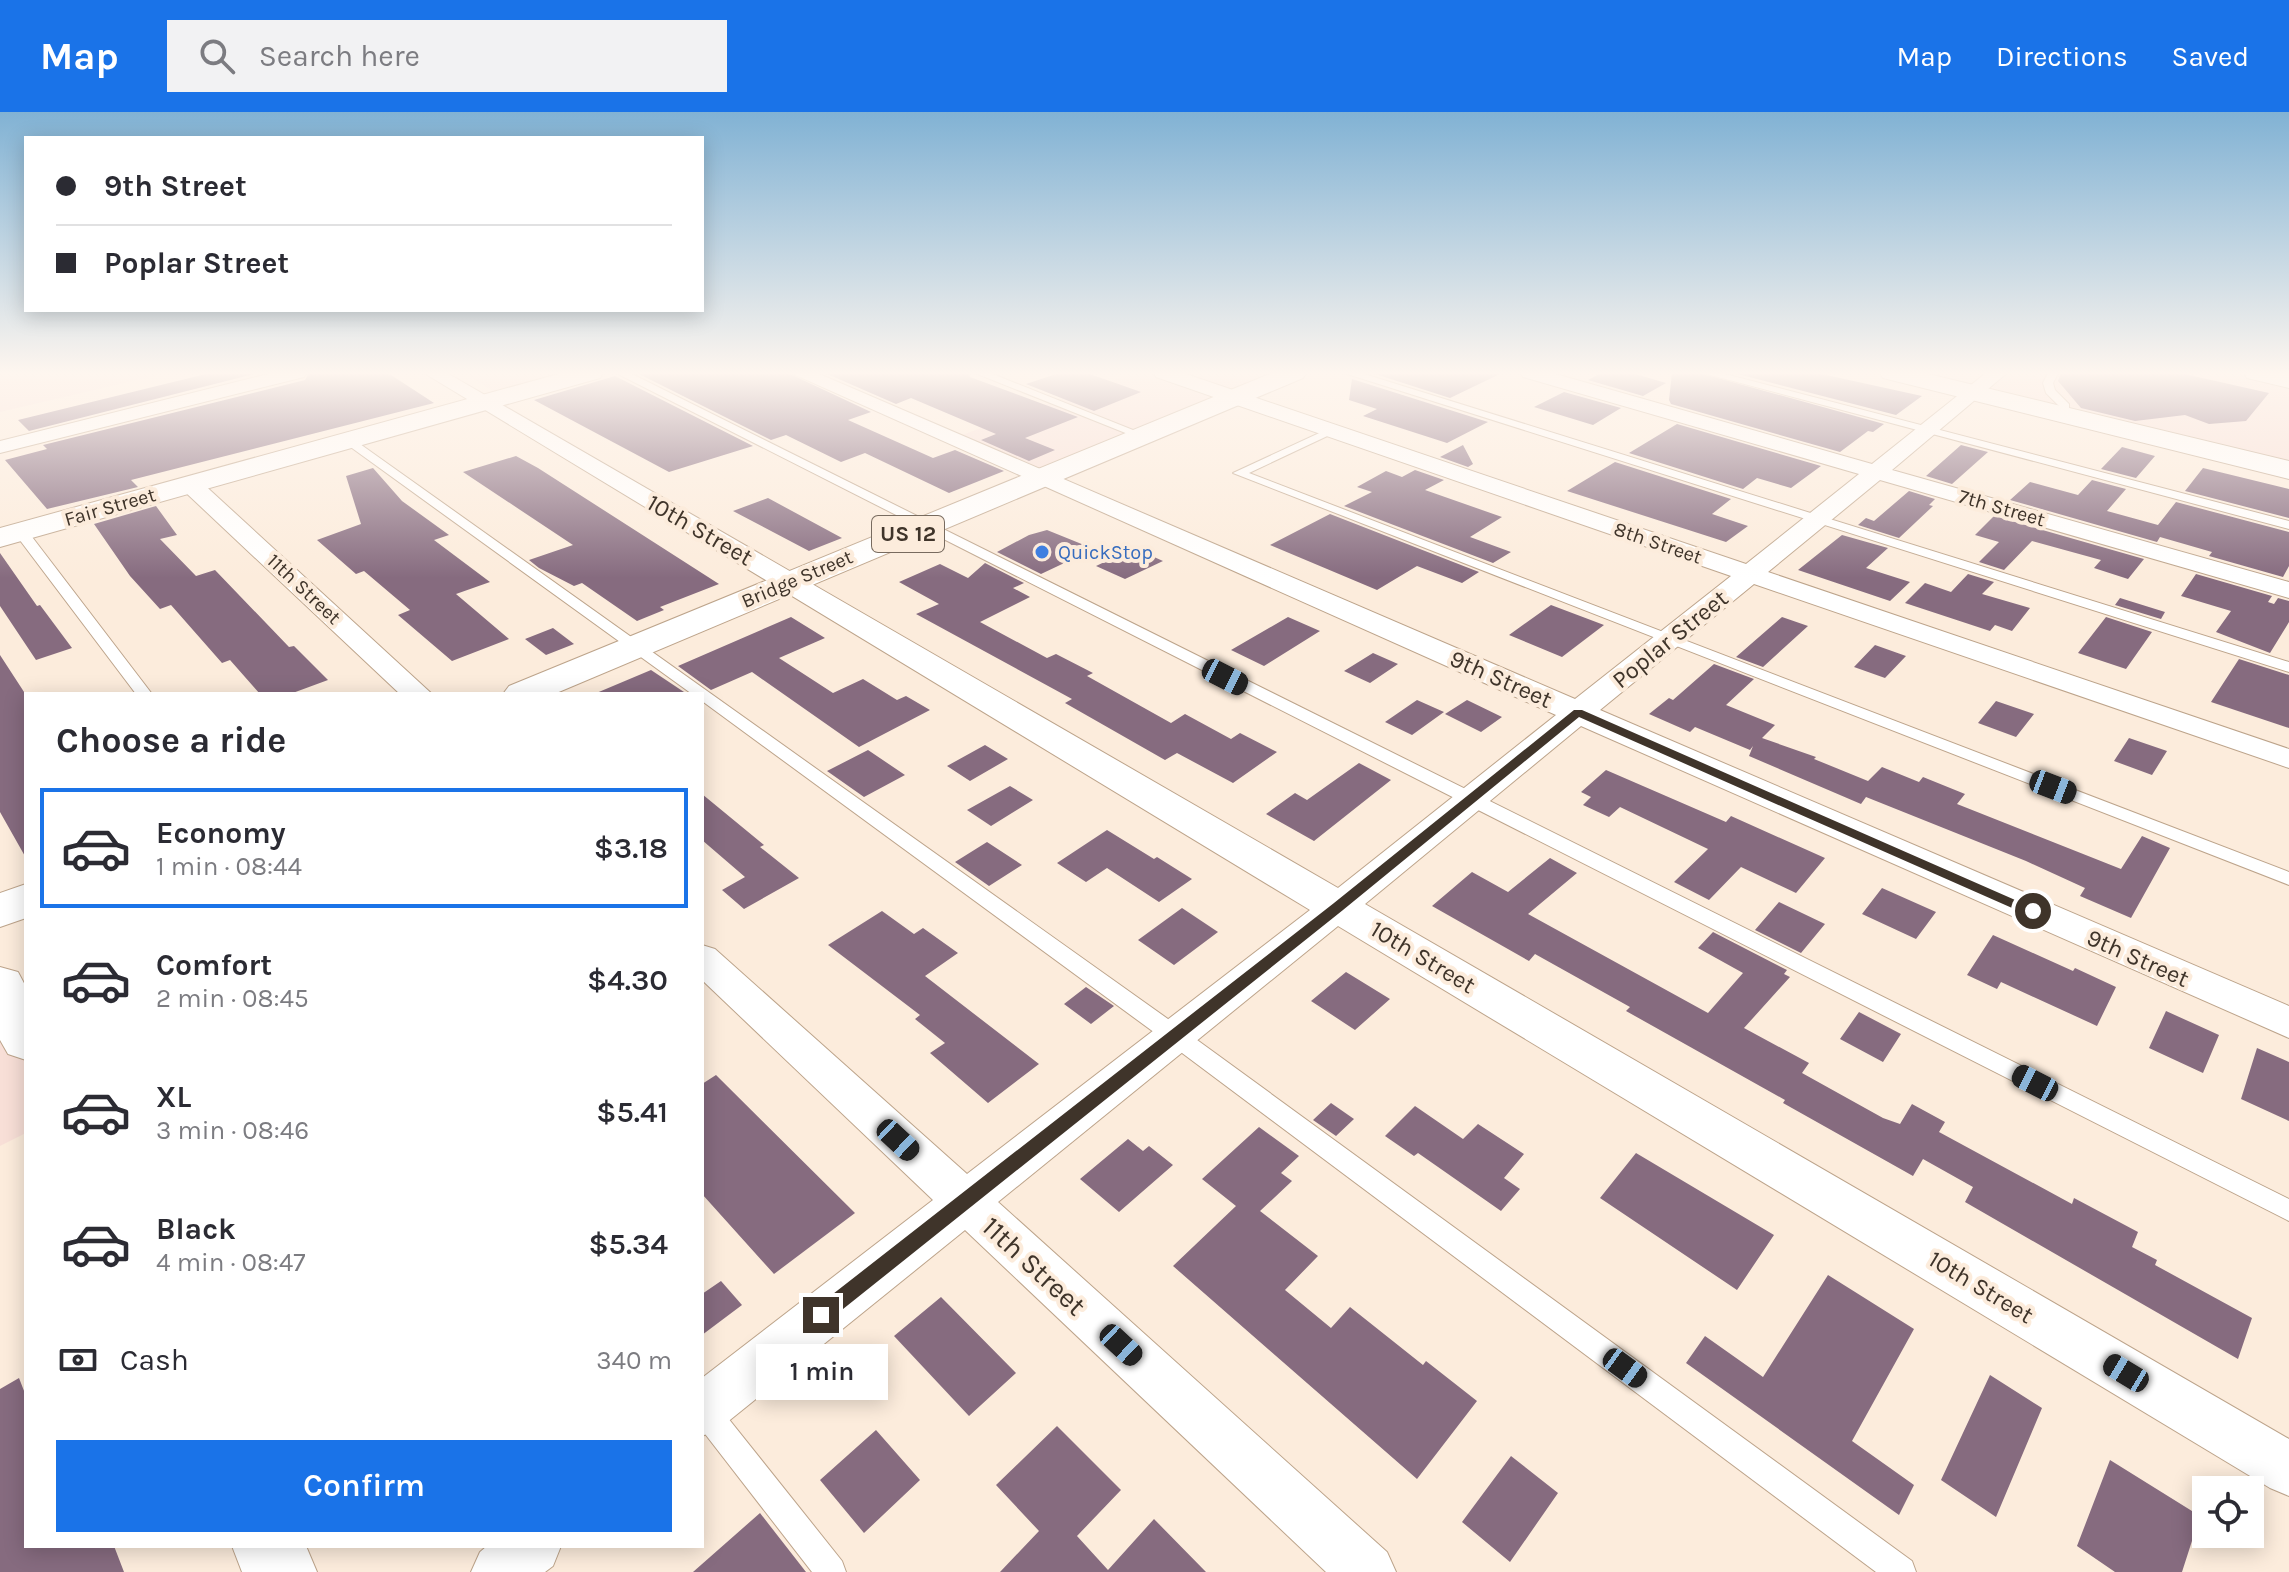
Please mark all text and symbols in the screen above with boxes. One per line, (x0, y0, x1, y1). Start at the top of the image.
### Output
search box (167, 20, 727, 92)
text: Map (40, 34, 119, 79)
icon: search (195, 34, 239, 78)
text: Search here (259, 38, 420, 74)
text: Map (1897, 40, 1952, 73)
text: Directions (1996, 40, 2128, 73)
text: Saved (2172, 40, 2249, 73)
text: 9th Street (104, 168, 247, 204)
text: Poplar Street (104, 245, 289, 281)
street label: Fair Street (62, 483, 159, 531)
street label: 7th Street (1956, 485, 2048, 531)
street label: 10th Street (642, 489, 758, 571)
road number: US 12 (872, 516, 944, 552)
street label: 8th Street (1611, 517, 1705, 569)
place label: QuickStop (1058, 541, 1153, 564)
marker: QuickStop (1033, 543, 1051, 561)
street label: Bridge Street (738, 545, 857, 613)
street label: 11th Street (262, 549, 346, 629)
street label: Poplar Street (1607, 584, 1733, 694)
street label: 9th Street (1446, 644, 1556, 714)
car (1198, 655, 1252, 699)
text: Choose a ride (56, 719, 286, 761)
car (2026, 767, 2080, 807)
icon: car (60, 812, 132, 884)
text: Economy (156, 815, 286, 851)
text: $3.18 (594, 830, 668, 866)
text: 1 min · 08:44 (156, 851, 302, 882)
route start (2015, 893, 2051, 929)
street label: 10th Street (1366, 915, 1480, 999)
street label: 9th Street (2083, 923, 2193, 993)
icon: car (60, 944, 132, 1016)
text: Comfort (156, 947, 272, 983)
text: $4.30 (587, 962, 668, 998)
text: 2 min · 08:45 (156, 983, 309, 1014)
car (2008, 1061, 2062, 1105)
icon: car (60, 1076, 132, 1148)
text: XL (156, 1079, 191, 1115)
text: $5.41 (596, 1094, 668, 1130)
text: 3 min · 08:46 (156, 1115, 309, 1146)
car (872, 1115, 924, 1165)
icon: car (60, 1208, 132, 1280)
street label: 11th Street (975, 1210, 1093, 1322)
text: Black (156, 1211, 236, 1247)
text: $5.34 (588, 1226, 668, 1262)
street label: 10th Street (1924, 1245, 2038, 1329)
text: 4 min · 08:47 (156, 1247, 306, 1278)
route end (803, 1297, 839, 1333)
car (1095, 1320, 1147, 1370)
icon: cash (56, 1338, 100, 1382)
text: Cash (120, 1342, 189, 1378)
callout: 1 min (755, 1343, 887, 1399)
car (1599, 1344, 1651, 1392)
text: 340 m (596, 1345, 672, 1376)
car (2099, 1350, 2153, 1396)
text: 1 min (790, 1356, 854, 1387)
button: Confirm (56, 1440, 672, 1532)
map controls (2192, 1476, 2264, 1548)
button: locate (2192, 1476, 2264, 1548)

